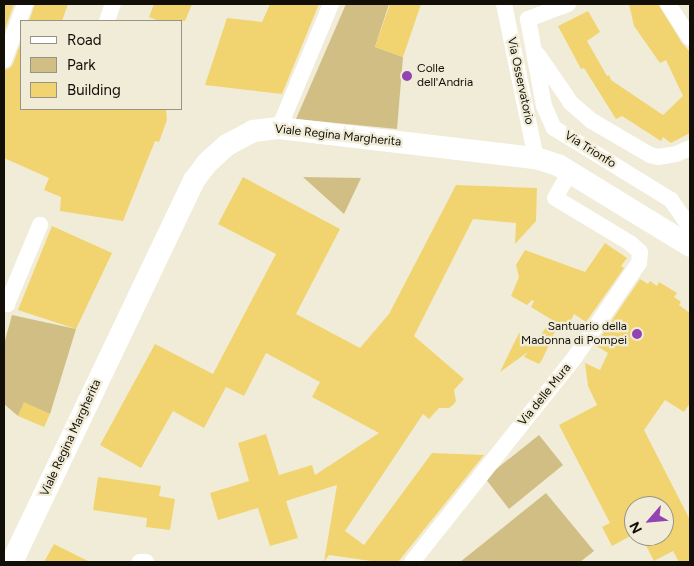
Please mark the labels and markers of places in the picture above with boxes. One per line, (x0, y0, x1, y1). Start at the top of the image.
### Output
place label: Colle dell'Andria (417, 62, 473, 90)
marker: Colle dell'Andria (401, 70, 413, 82)
place label: Santuario della Madonna di Pompei (521, 320, 627, 348)
marker: Santuario della Madonna di Pompei (631, 328, 643, 340)

